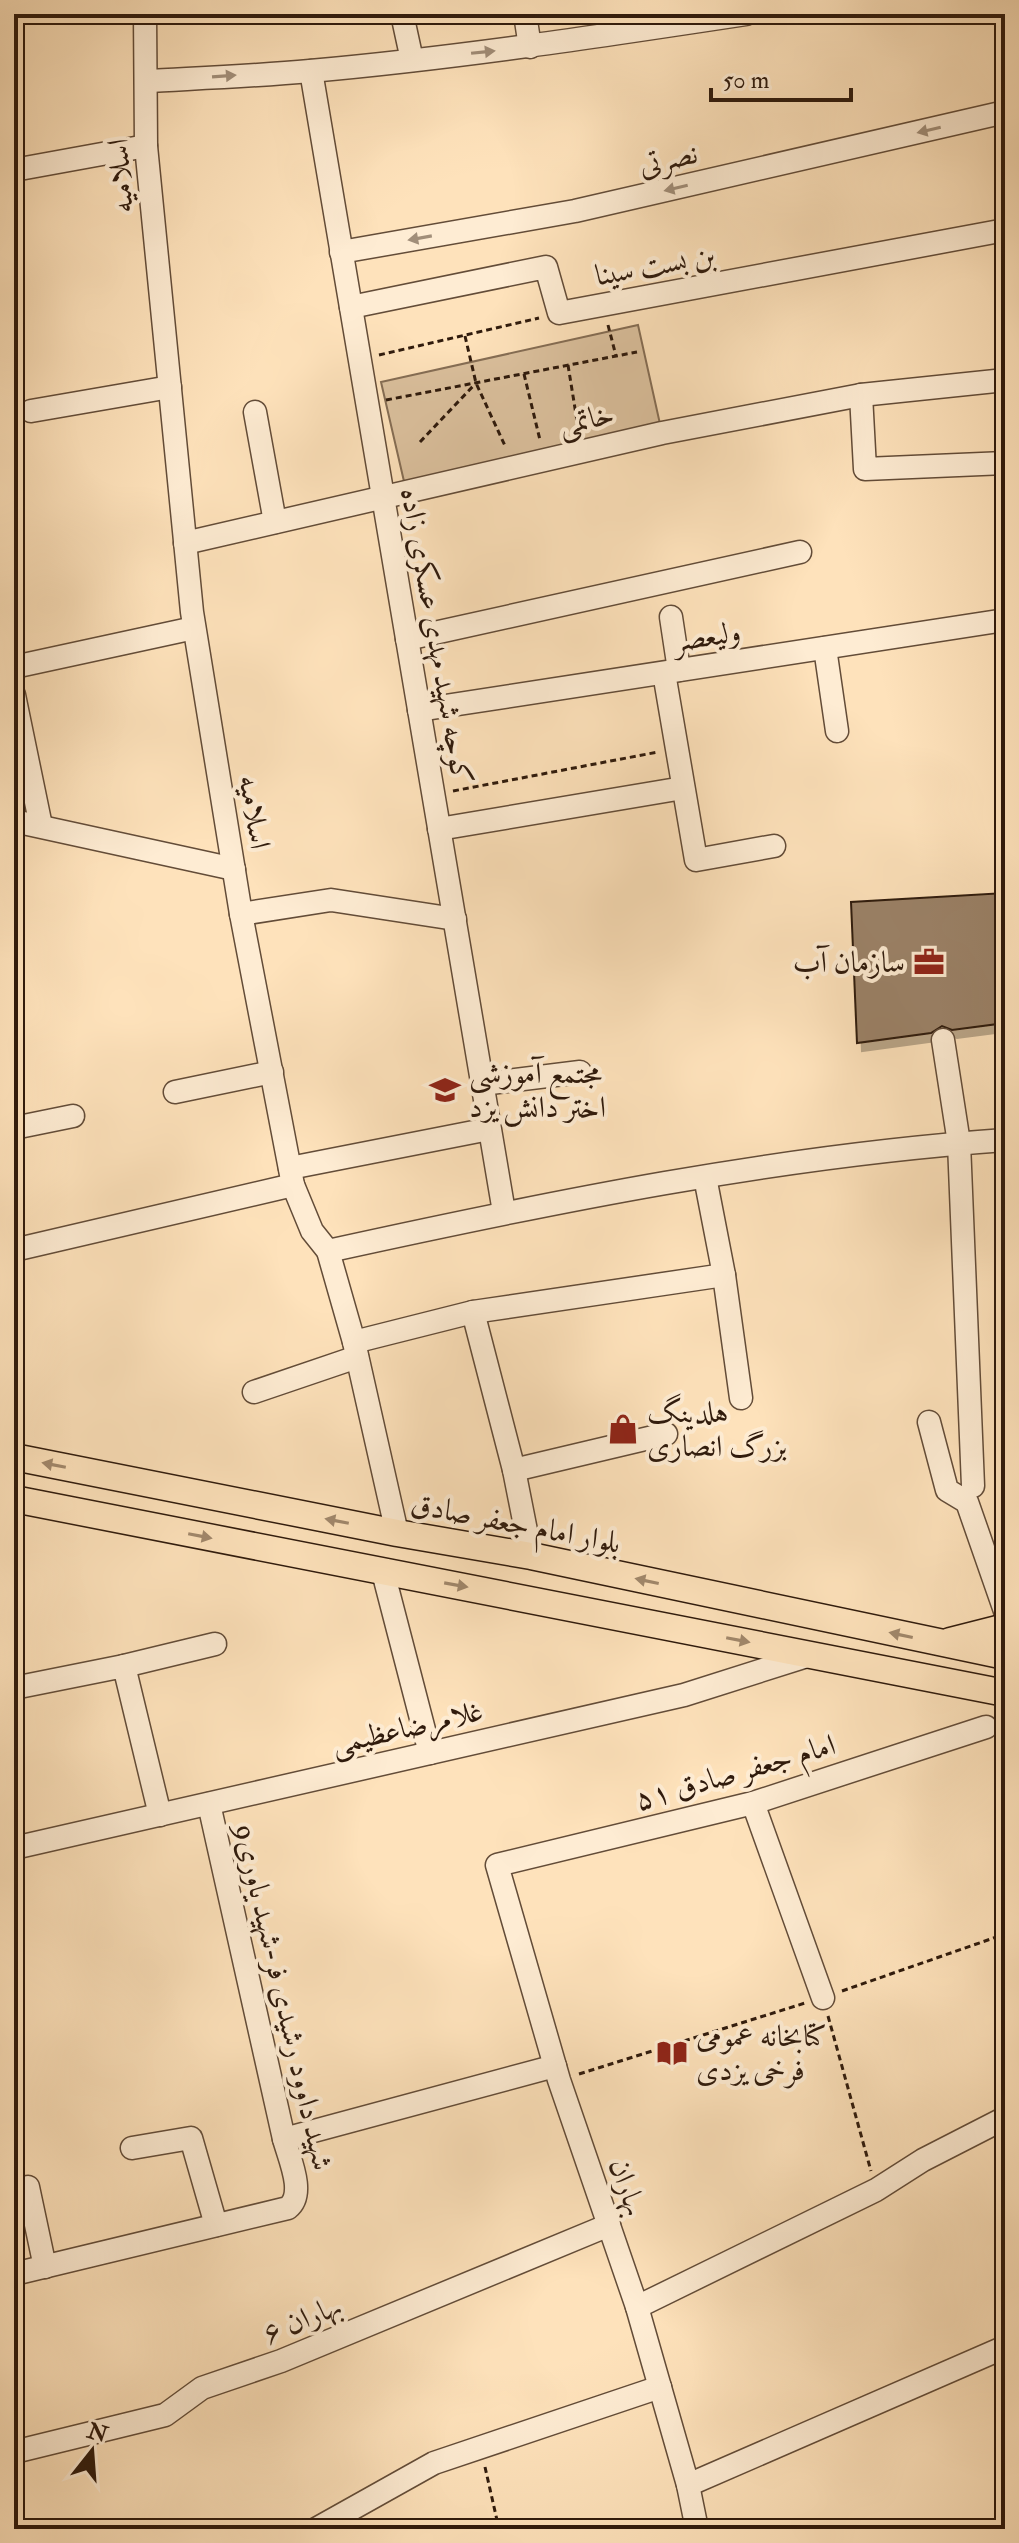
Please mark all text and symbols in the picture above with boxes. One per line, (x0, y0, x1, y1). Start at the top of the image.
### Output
one-way arrow (471, 45, 496, 58)
scale bar (711, 52, 851, 102)
text: 50 m (723, 65, 770, 96)
one-way arrow (212, 70, 237, 83)
one-way arrow (916, 124, 941, 137)
street label: نصرتی (635, 135, 702, 185)
street label: اسلامیه (99, 137, 142, 214)
one-way arrow (663, 182, 688, 195)
one-way arrow (408, 232, 433, 244)
street label: بن بست سینا (592, 237, 719, 294)
street label: خاتمی (555, 395, 618, 445)
street label: کوچه شهید مهدی عسکری زاده (390, 485, 481, 788)
street label: ولیعصر (668, 613, 743, 661)
street label: اسلامیه (230, 772, 279, 852)
place label: سازمان آب (793, 944, 905, 981)
office icon: سازمان آب (912, 945, 946, 979)
place label: مجتمع آموزشی اختر دانش یزد (469, 1055, 606, 1127)
school or university icon: مجتمع آموزشی اختر دانش یزد (428, 1073, 462, 1107)
place label: هلدینگ بزرگ انصاری (647, 1393, 787, 1465)
shop icon: هلدینگ بزرگ انصاری (606, 1412, 640, 1446)
one-way arrow (41, 1458, 66, 1471)
street label: بلوار امام جعفر صادق (406, 1485, 624, 1569)
one-way arrow (324, 1514, 349, 1526)
one-way arrow (188, 1530, 213, 1542)
one-way arrow (634, 1574, 659, 1587)
one-way arrow (443, 1579, 468, 1591)
one-way arrow (889, 1628, 914, 1641)
one-way arrow (726, 1634, 751, 1647)
street label: غلامرضاعظیمی (328, 1692, 487, 1765)
street label: امام جعفر صادق ۵۱ (631, 1726, 842, 1825)
street label: شهید داوود رشیدی فر-شهید یاوری9 (225, 1819, 341, 2174)
place label: کتابخانه عمومی فرخی یزدی (696, 2018, 827, 2089)
library icon: کتابخانه عمومی فرخی یزدی (655, 2036, 689, 2070)
street label: بهاران (601, 2154, 655, 2221)
street label: بهاران ۶ (257, 2287, 347, 2352)
north arrow (52, 2411, 132, 2491)
text: N (83, 2416, 111, 2449)

